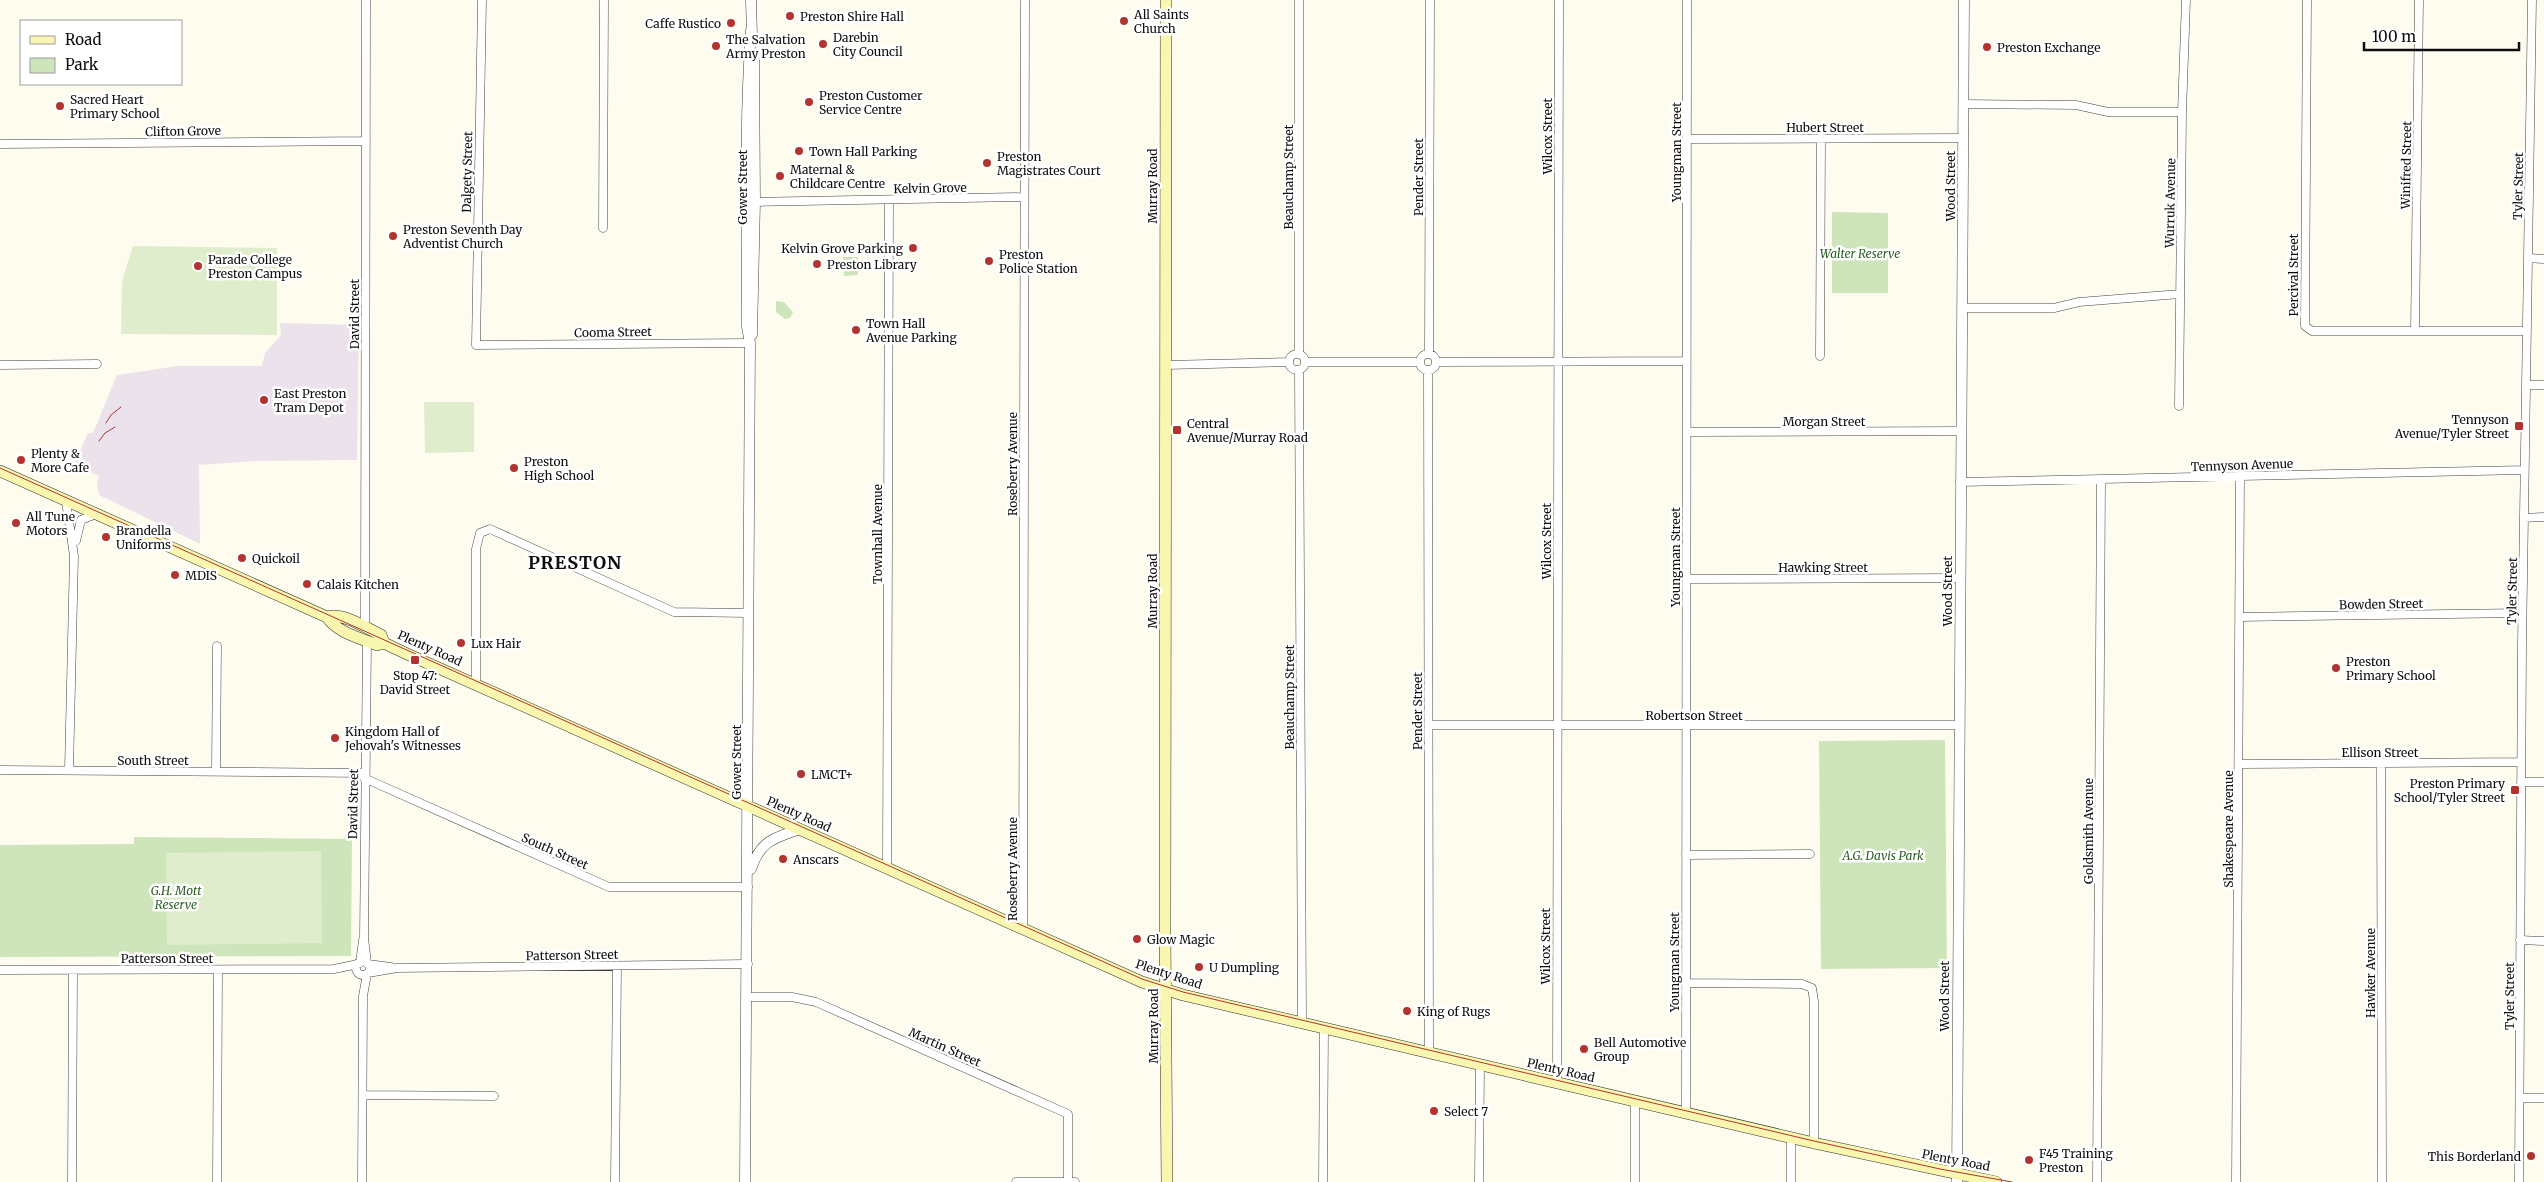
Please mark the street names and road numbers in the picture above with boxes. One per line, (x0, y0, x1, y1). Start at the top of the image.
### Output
street label: Wilcox Street (1540, 97, 1555, 175)
street label: Youngman Street (1669, 102, 1684, 203)
street label: Hubert Street (1786, 120, 1864, 135)
street label: Winifred Street (2398, 120, 2414, 210)
street label: Clifton Grove (145, 123, 221, 139)
street label: Beauchamp Street (1281, 124, 1296, 229)
street label: Dalgety Street (459, 131, 475, 213)
street label: Pender Street (1411, 138, 1426, 216)
street label: Gower Street (735, 149, 750, 224)
street label: Murray Road (1145, 149, 1160, 223)
street label: Wood Street (1943, 150, 1958, 222)
street label: Tyler Street (2510, 152, 2526, 220)
street label: Wurruk Avenue (2162, 158, 2178, 249)
street label: Kelvin Grove (893, 180, 967, 196)
street label: Percival Street (2286, 233, 2301, 316)
street label: David Street (347, 278, 362, 349)
street label: Cooma Street (574, 324, 652, 340)
street label: Roseberry Avenue (1005, 412, 1020, 516)
street label: Morgan Street (1783, 414, 1866, 429)
street label: Tennyson Avenue (2191, 456, 2293, 474)
street label: Townhall Avenue (870, 484, 885, 584)
street label: Wilcox Street (1539, 502, 1554, 580)
street label: Youngman Street (1668, 507, 1683, 608)
street label: Murray Road (1145, 554, 1160, 628)
street label: Wood Street (1940, 555, 1955, 627)
street label: Tyler Street (2504, 557, 2520, 625)
street label: Hawking Street (1778, 560, 1868, 575)
street label: Bowden Street (2339, 596, 2423, 612)
street label: Plenty Road (395, 627, 465, 669)
street label: Beauchamp Street (1282, 644, 1297, 749)
street label: Pender Street (1410, 672, 1425, 750)
street label: Robertson Street (1645, 708, 1743, 723)
street label: Gower Street (729, 724, 744, 799)
street label: Ellison Street (2341, 745, 2419, 760)
street label: South Street (117, 753, 189, 768)
street label: David Street (345, 768, 361, 839)
street label: Shakespeare Avenue (2221, 770, 2236, 888)
street label: Goldsmith Avenue (2081, 778, 2096, 884)
street label: Plenty Road (764, 793, 834, 835)
street label: Roseberry Avenue (1005, 817, 1020, 921)
street label: South Street (519, 830, 591, 872)
street label: Wilcox Street (1538, 907, 1553, 985)
street label: Youngman Street (1667, 912, 1682, 1013)
street label: Hawker Avenue (2363, 928, 2378, 1018)
street label: Patterson Street (526, 947, 619, 963)
street label: Patterson Street (121, 951, 214, 966)
street label: Plenty Road (1134, 956, 1204, 992)
street label: Wood Street (1937, 960, 1952, 1032)
street label: Tyler Street (2502, 962, 2517, 1030)
street label: Murray Road (1146, 989, 1161, 1063)
street label: Martin Street (907, 1024, 984, 1070)
street label: Plenty Road (1526, 1055, 1596, 1085)
street label: Plenty Road (1921, 1146, 1991, 1174)

